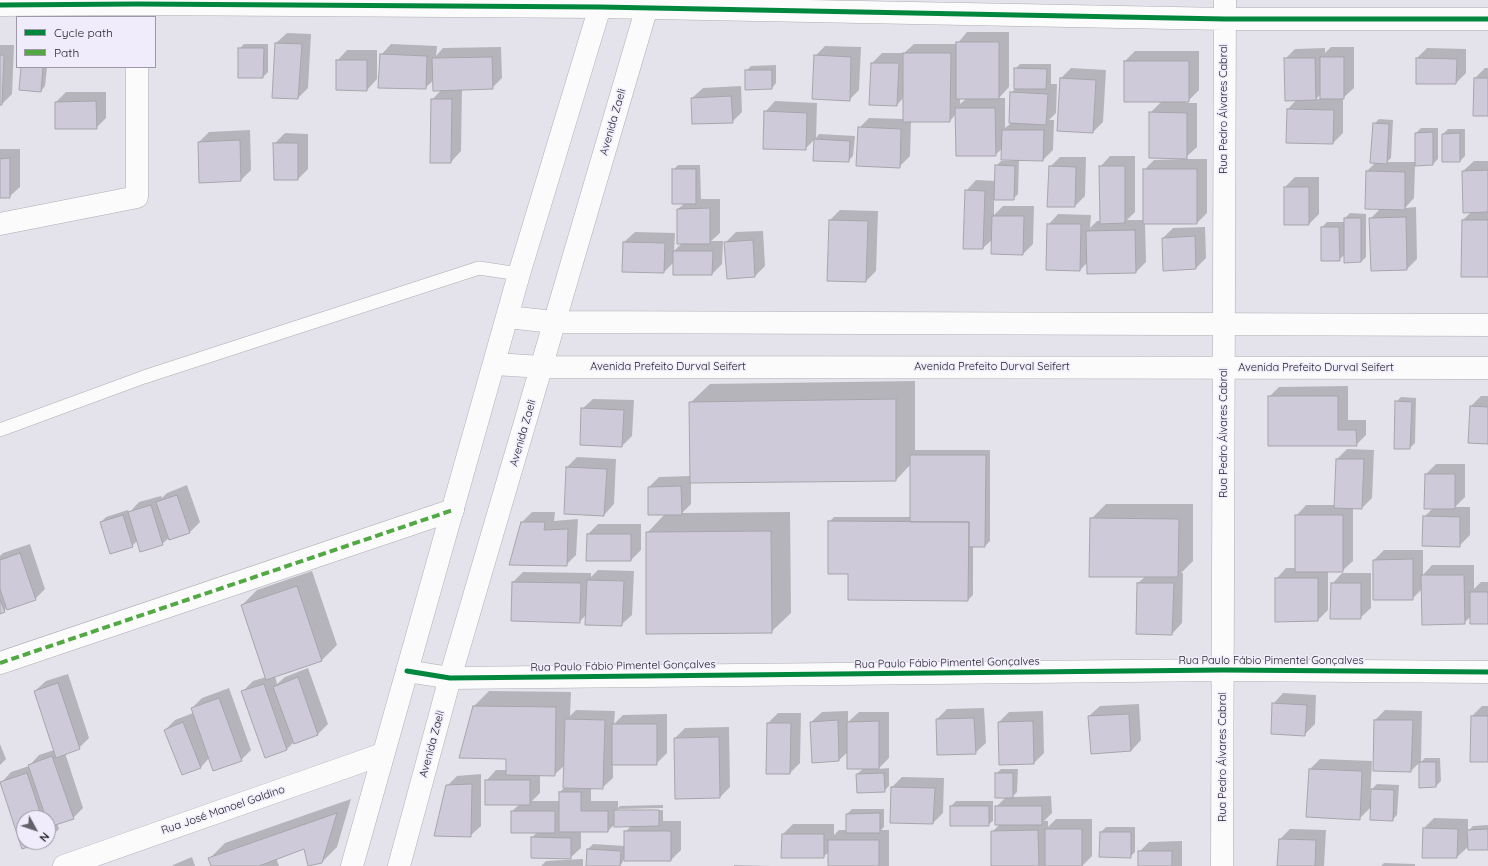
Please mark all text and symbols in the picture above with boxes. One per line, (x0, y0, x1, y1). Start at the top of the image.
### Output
legend (16, 16, 156, 68)
text: Cycle path (54, 25, 113, 40)
street label: Rua Pedro Álvares Cabral (1217, 44, 1231, 174)
text: Path (54, 45, 79, 60)
street label: Avenida Zaeli (597, 87, 629, 157)
street label: Avenida Prefeito Durval Seifert (590, 360, 746, 374)
street label: Avenida Prefeito Durval Seifert (914, 360, 1070, 374)
street label: Avenida Prefeito Durval Seifert (1238, 361, 1394, 375)
street label: Rua Pedro Álvares Cabral (1217, 368, 1231, 498)
street label: Avenida Zaeli (507, 398, 539, 468)
street label: Rua Paulo Fábio Pimentel Gonçalves (1178, 654, 1364, 668)
street label: Rua Paulo Fábio Pimentel Gonçalves (854, 655, 1040, 671)
street label: Rua Paulo Fábio Pimentel Gonçalves (530, 658, 716, 674)
street label: Rua Pedro Álvares Cabral (1216, 692, 1230, 822)
street label: Avenida Zaeli (417, 709, 447, 779)
street label: Rua José Manoel Galdino (159, 783, 287, 837)
north arrow (16, 810, 56, 850)
text: N (36, 829, 52, 845)

